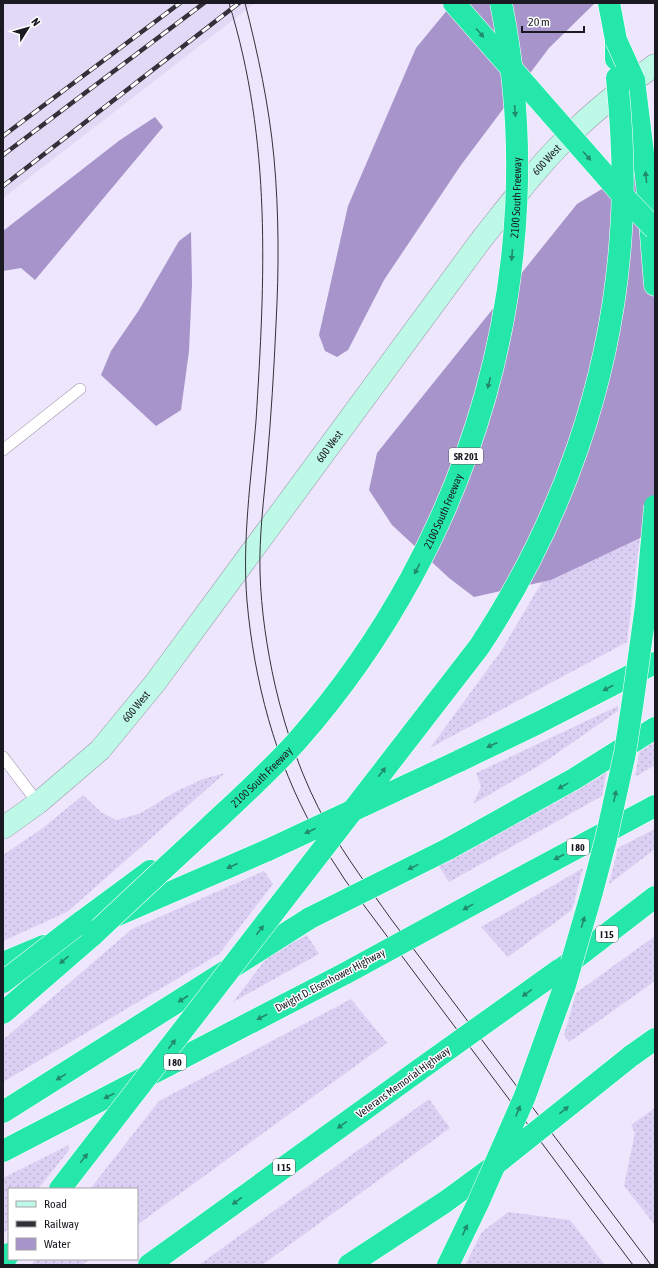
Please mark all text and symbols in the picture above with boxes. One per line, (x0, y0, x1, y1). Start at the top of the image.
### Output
north arrow (8, 8, 48, 48)
scale bar (522, 8, 584, 34)
text: 20 m (528, 15, 550, 29)
text: N (29, 16, 43, 28)
one-way arrow (475, 27, 484, 38)
one-way arrow (511, 105, 518, 117)
street label: 600 West (530, 142, 563, 177)
one-way arrow (582, 151, 591, 160)
street label: 2100 South Freeway (508, 157, 523, 239)
one-way arrow (643, 171, 650, 183)
one-way arrow (508, 249, 515, 261)
one-way arrow (486, 377, 492, 389)
street label: 600 West (313, 428, 345, 465)
road number: SR 201 (449, 448, 483, 464)
street label: 2100 South Freeway (421, 472, 465, 551)
one-way arrow (414, 563, 420, 575)
one-way arrow (602, 684, 614, 691)
street label: 600 West (120, 688, 152, 724)
one-way arrow (486, 742, 497, 748)
street label: 2100 South Freeway (228, 744, 295, 810)
one-way arrow (378, 766, 386, 777)
one-way arrow (557, 782, 569, 789)
one-way arrow (613, 790, 619, 802)
one-way arrow (304, 828, 315, 834)
road number: I 80 (567, 839, 589, 855)
one-way arrow (553, 854, 565, 861)
one-way arrow (227, 863, 238, 869)
one-way arrow (407, 864, 419, 870)
one-way arrow (462, 903, 473, 910)
one-way arrow (580, 916, 586, 928)
one-way arrow (256, 924, 264, 935)
road number: I 15 (596, 926, 618, 942)
street label: Dwight D. Eisenhower Highway (273, 946, 387, 1014)
one-way arrow (58, 956, 69, 965)
one-way arrow (522, 989, 532, 997)
one-way arrow (177, 996, 188, 1003)
one-way arrow (256, 1013, 267, 1020)
one-way arrow (168, 1038, 176, 1049)
street label: Veterans Memorial Highway (354, 1044, 453, 1120)
road number: I 80 (164, 1054, 186, 1070)
one-way arrow (55, 1073, 67, 1080)
one-way arrow (103, 1093, 115, 1099)
one-way arrow (559, 1105, 570, 1114)
one-way arrow (515, 1106, 521, 1117)
one-way arrow (337, 1121, 348, 1129)
one-way arrow (80, 1153, 89, 1164)
road number: I 15 (273, 1159, 295, 1175)
legend (8, 1188, 138, 1260)
text: Road (44, 1197, 67, 1211)
one-way arrow (232, 1197, 242, 1205)
text: Railway (44, 1217, 79, 1231)
one-way arrow (462, 1224, 468, 1235)
text: Water (44, 1237, 71, 1251)

